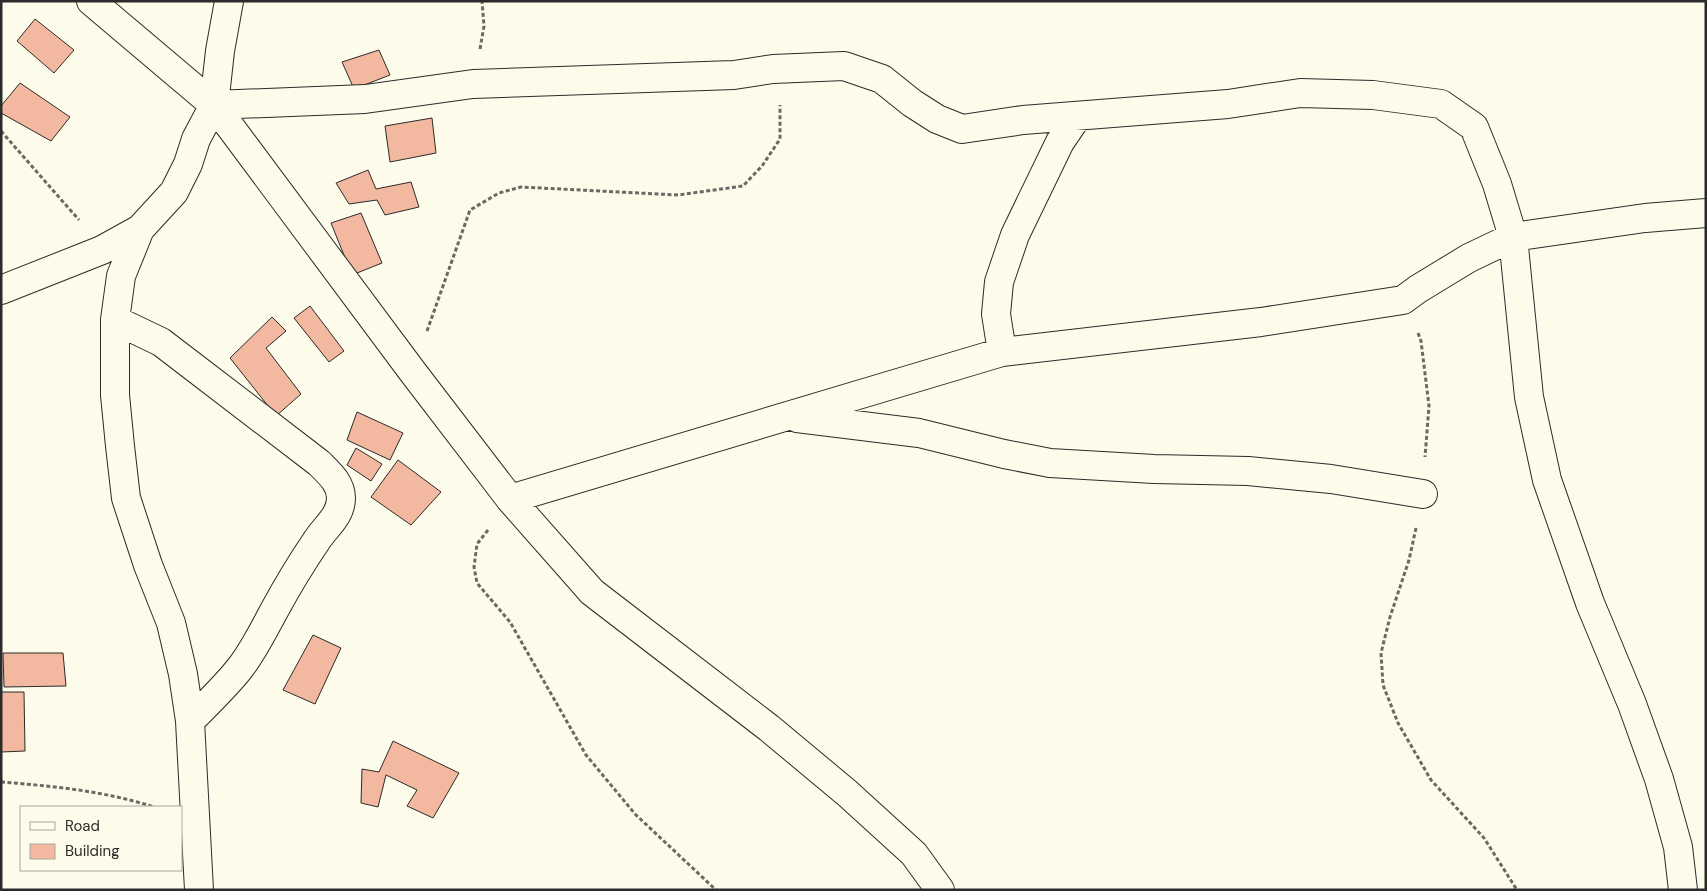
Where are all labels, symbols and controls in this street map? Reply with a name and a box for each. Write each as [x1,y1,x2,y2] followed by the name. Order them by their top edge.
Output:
[20,806,182,871] legend
[65,816,100,836] text: Road
[65,841,120,861] text: Building

